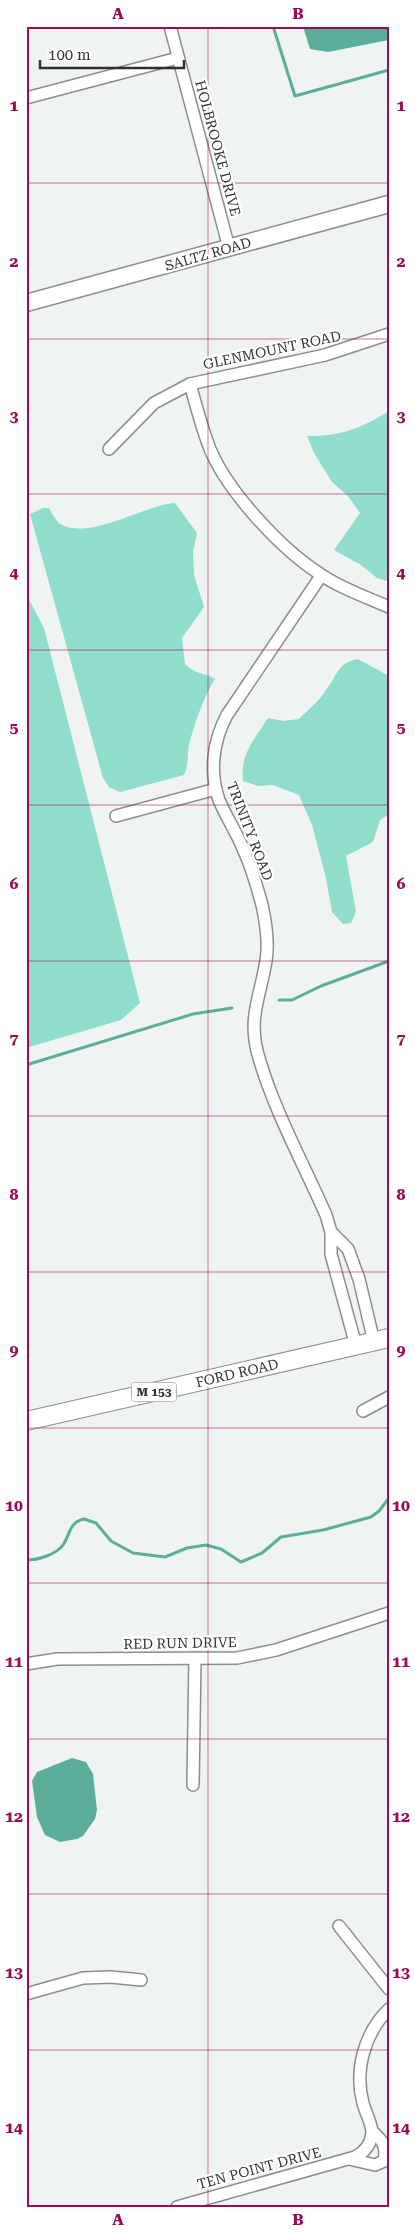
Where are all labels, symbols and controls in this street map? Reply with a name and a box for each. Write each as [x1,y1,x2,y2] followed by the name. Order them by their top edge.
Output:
[112,4,124,23] text: A
[292,4,304,23] text: B
[40,38,184,70] scale bar
[48,46,91,64] text: 100 m
[192,78,244,218] street label: HOLBROOKE DRIVE
[10,96,19,115] text: 1
[397,96,406,115] text: 1
[163,234,253,274] street label: SALTZ ROAD
[10,252,19,271] text: 2
[397,252,406,271] text: 2
[202,328,343,372] street label: GLENMOUNT ROAD
[10,407,19,426] text: 3
[397,407,406,426] text: 3
[10,563,19,582] text: 4
[397,563,406,582] text: 4
[10,718,19,737] text: 5
[397,718,406,737] text: 5
[224,779,276,883] street label: TRINITY ROAD
[10,874,19,893] text: 6
[397,874,406,893] text: 6
[10,1029,19,1048] text: 7
[397,1029,406,1048] text: 7
[10,1185,19,1204] text: 8
[397,1185,406,1204] text: 8
[10,1341,19,1360] text: 9
[397,1341,406,1360] text: 9
[194,1356,280,1390] street label: FORD ROAD
[132,1382,176,1401] road number: M 153
[5,1496,23,1515] text: 10
[392,1496,410,1515] text: 10
[123,1634,237,1652] street label: RED RUN DRIVE
[5,1652,23,1671] text: 11
[392,1652,410,1671] text: 11
[5,1807,23,1826] text: 12
[392,1807,410,1826] text: 12
[5,1963,23,1982] text: 13
[392,1963,410,1982] text: 13
[5,2118,23,2137] text: 14
[392,2118,410,2137] text: 14
[195,2144,323,2192] street label: TEN POINT DRIVE
[112,2210,124,2229] text: A
[292,2210,304,2229] text: B

